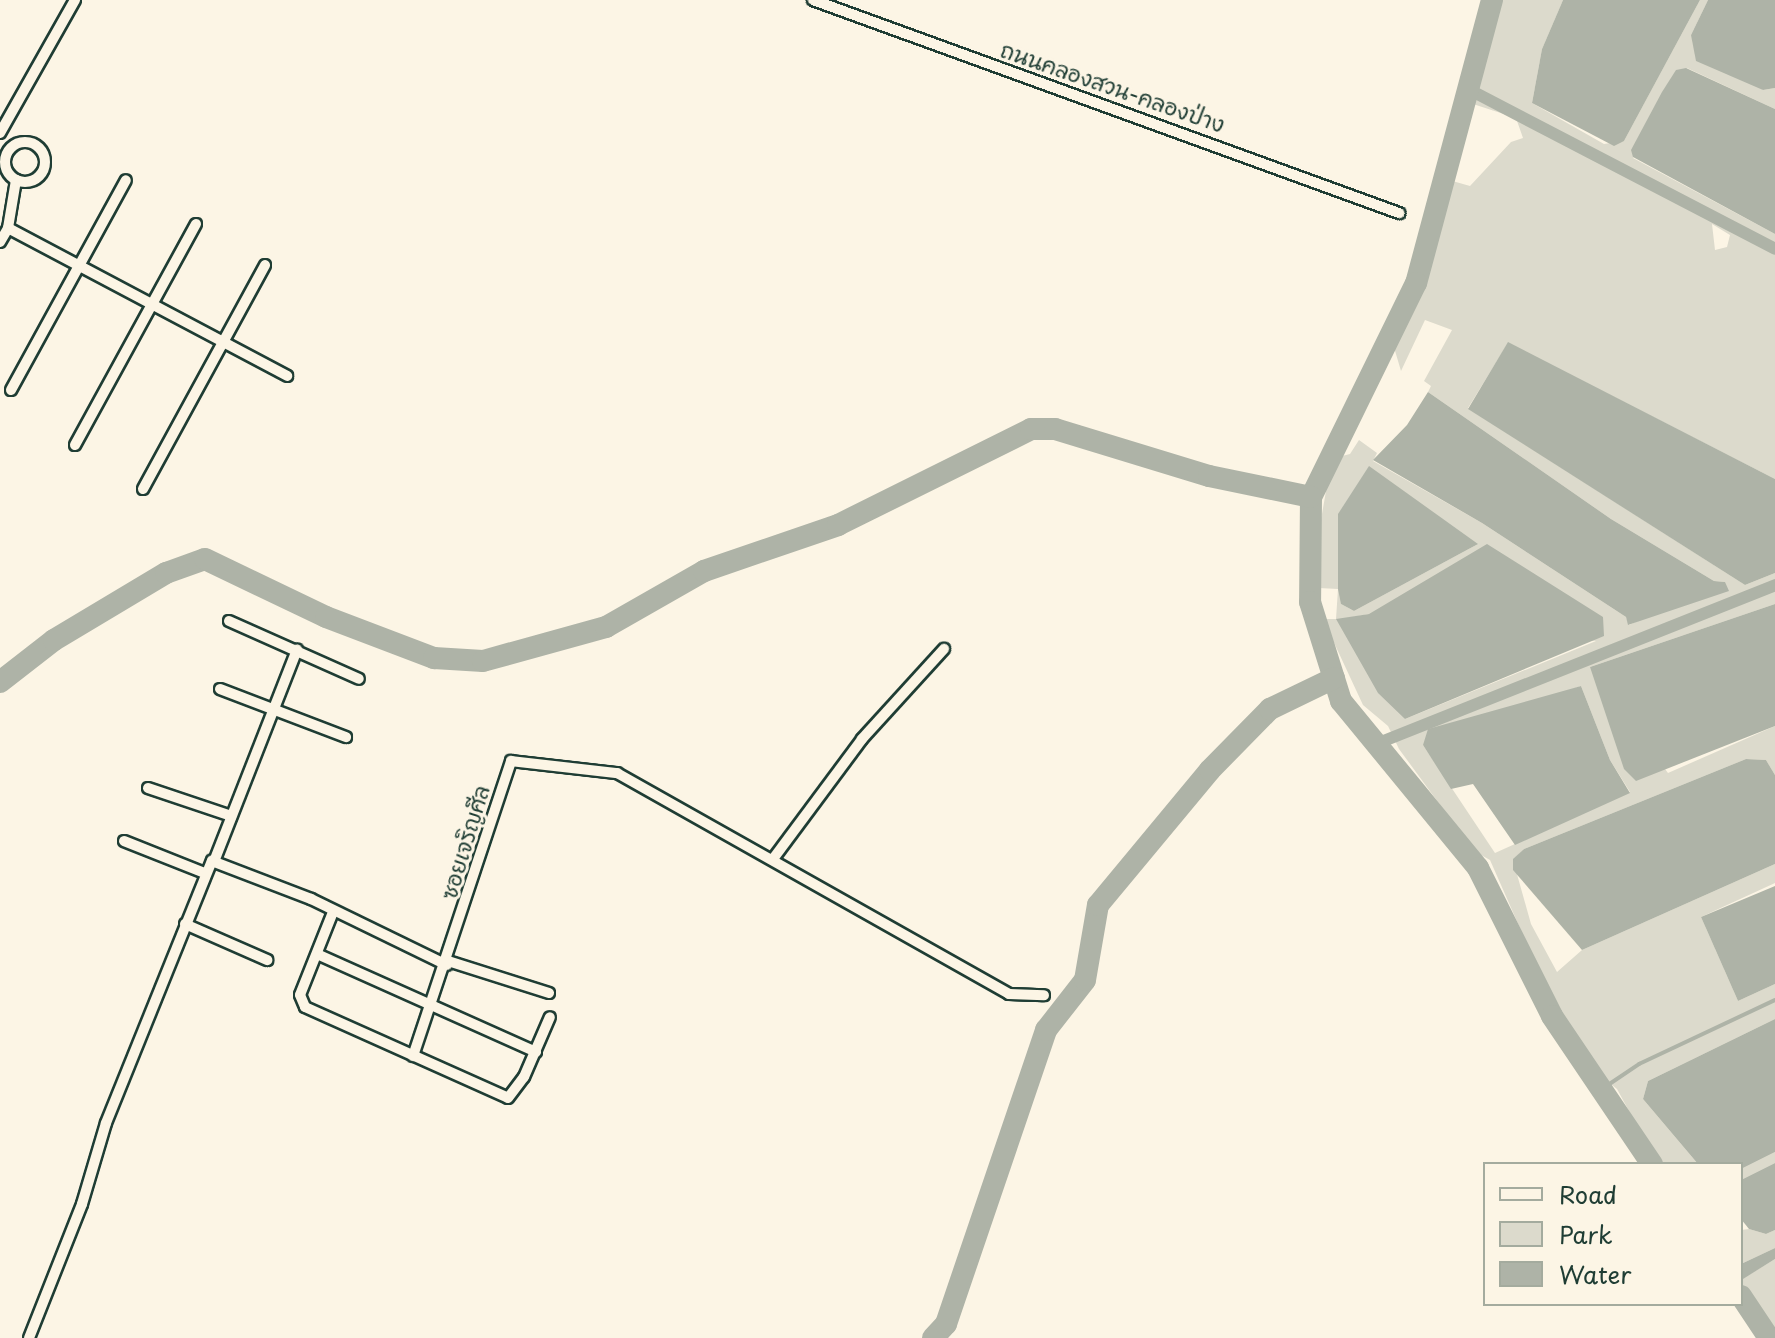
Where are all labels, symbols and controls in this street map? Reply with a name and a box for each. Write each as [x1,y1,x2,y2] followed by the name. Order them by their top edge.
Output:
[997,35,1229,137] street label: ถนนคลองสวน-คลองป่าง
[434,782,494,902] street label: ซอยเจริญศีล
[1483,1162,1743,1306] legend
[1559,1176,1617,1212] text: Road
[1559,1216,1613,1252] text: Park
[1559,1256,1631,1292] text: Water

